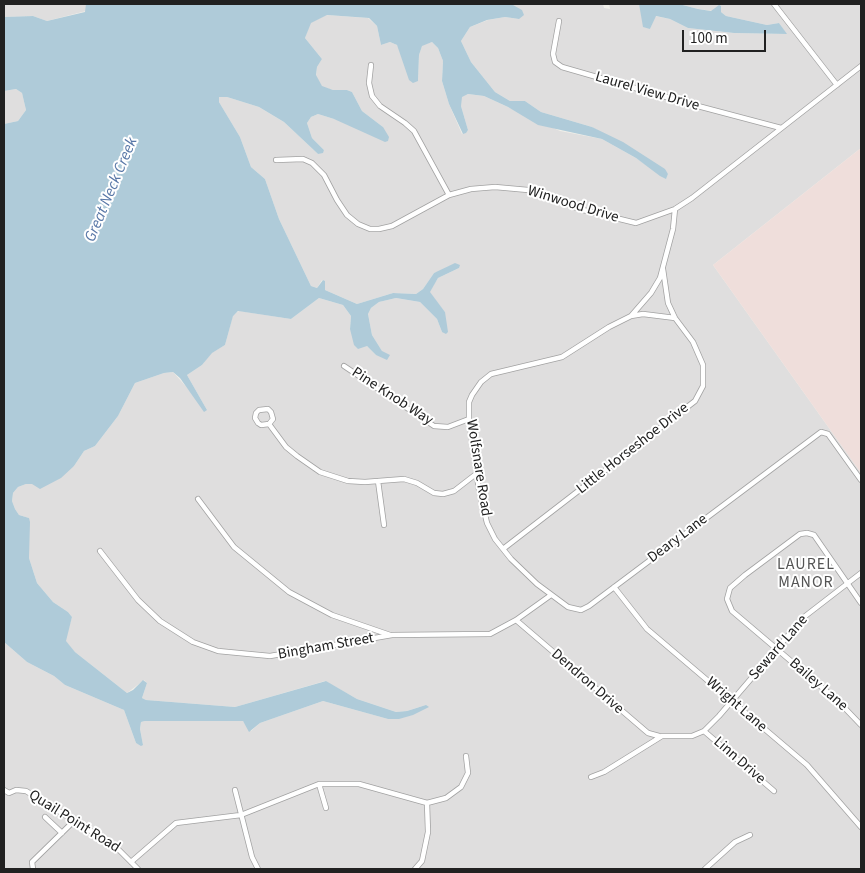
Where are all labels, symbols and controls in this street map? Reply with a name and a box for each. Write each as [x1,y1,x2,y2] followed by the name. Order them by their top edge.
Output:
[685,20,769,52] scale bar
[690,28,728,49] text: 100 m
[593,69,701,115] street label: Laurel View Drive
[81,135,143,245] water label: Great Neck Creek
[525,183,621,227] street label: Winwood Drive
[348,364,436,430] street label: Pine Knob Way
[573,400,693,498] street label: Little Horseshoe Drive
[461,418,495,518] street label: Wolfsnare Road
[645,511,711,567] street label: Deary Lane
[776,555,836,593] district label: LAUREL MANOR
[746,612,812,684] street label: Seward Lane
[277,630,375,664] street label: Bingham Street
[547,646,627,718] street label: Dendron Drive
[785,655,851,715] street label: Bailey Lane
[702,674,770,736] street label: Wright Lane
[709,734,769,788] street label: Linn Drive
[25,787,123,857] street label: Quail Point Road

